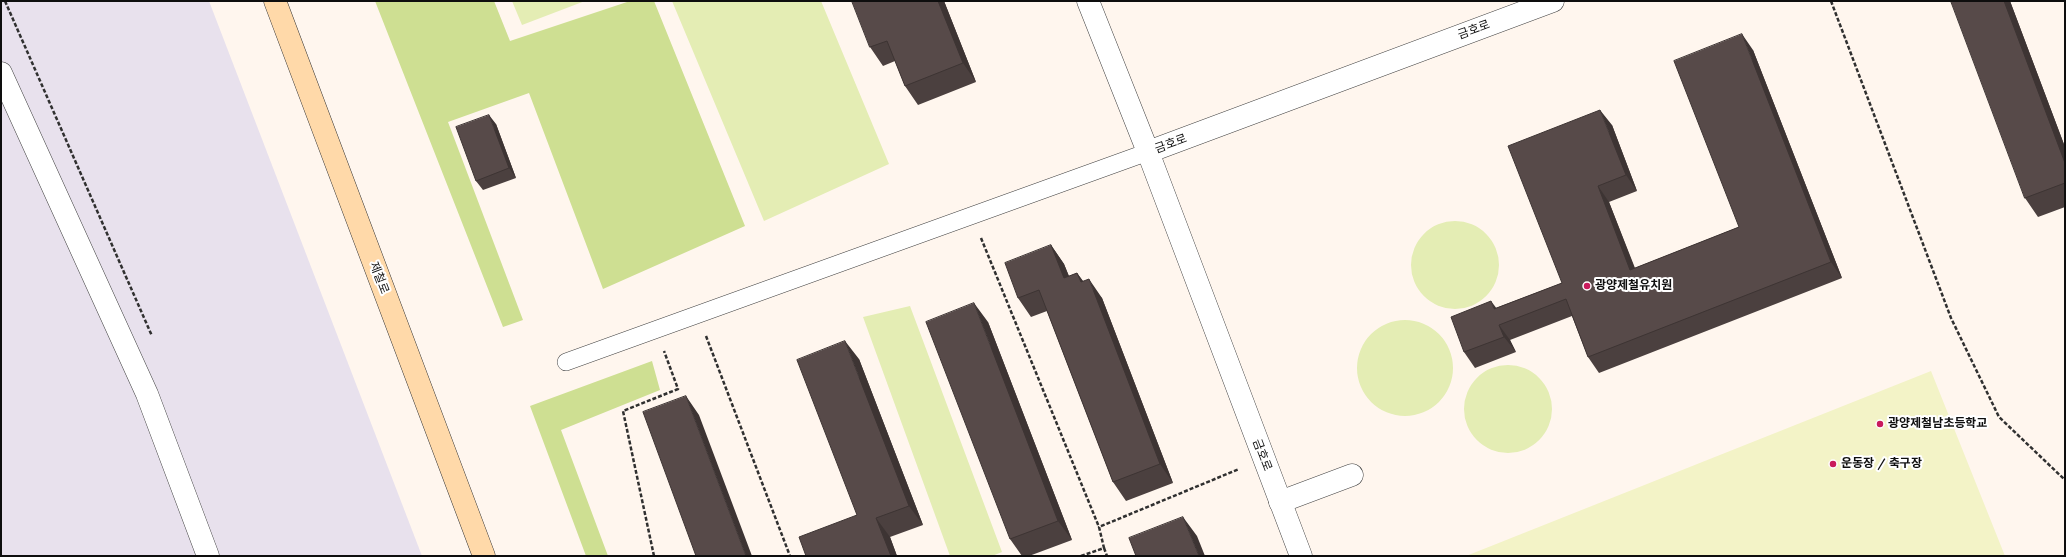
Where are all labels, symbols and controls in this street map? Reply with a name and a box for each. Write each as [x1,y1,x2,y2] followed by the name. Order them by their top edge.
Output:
[1456,18,1492,42] street label: 금호로
[1153,132,1189,156] street label: 금호로
[366,260,392,296] street label: 제철로
[1595,279,1672,293] place label: 광양제철유치원
[1582,281,1592,291] marker: 광양제철유치원
[1888,417,1987,431] place label: 광양제철남초등학교
[1875,419,1885,429] marker: 광양제철남초등학교
[1249,437,1275,473] street label: 금호로
[1841,457,1922,471] place label: 운동장 / 축구장
[1828,459,1838,469] marker: 운동장 / 축구장

